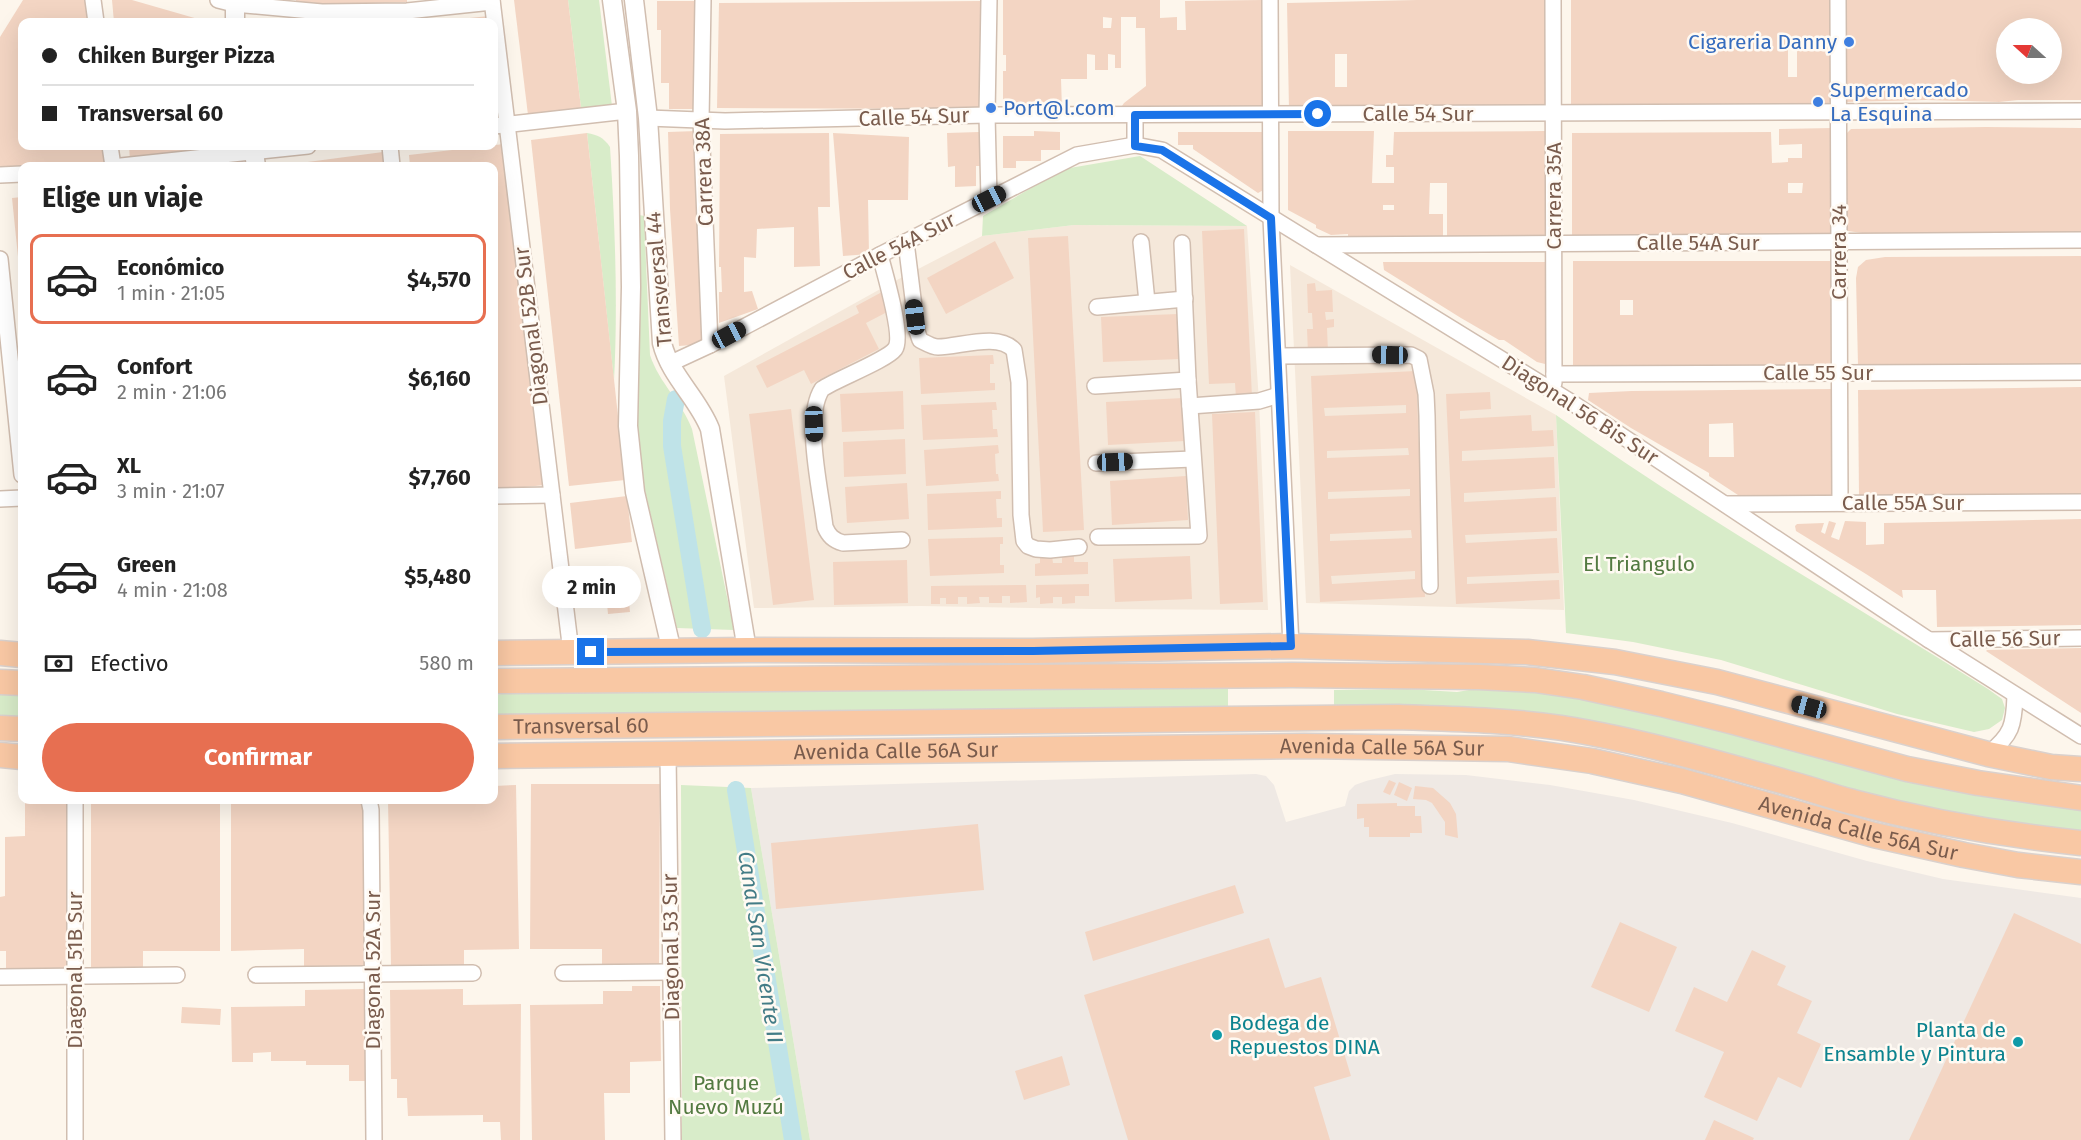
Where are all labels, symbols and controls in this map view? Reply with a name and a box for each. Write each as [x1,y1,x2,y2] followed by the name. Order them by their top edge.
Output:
[1996,18,2062,84] north arrow
[1996,18,2062,84] map controls
[1688,29,1838,55] place label: Cigareria Danny
[1842,35,1856,49] marker: Cigareria Danny
[78,42,275,69] text: Chiken Burger Pizza
[1830,77,1969,127] place label: Supermercado La Esquina
[1003,95,1115,121] place label: Port@l.com
[1811,95,1825,109] marker: Supermercado La Esquina
[78,100,223,127] text: Transversal 60
[1304,100,1331,127] route start
[984,101,998,115] marker: Port@l.com
[1362,101,1474,127] street label: Calle 54 Sur
[858,102,970,132] street label: Calle 54 Sur
[689,117,719,227] street label: Carrera 38A
[1541,142,1567,250] street label: Carrera 35A
[42,182,203,214] text: Elige un viaje
[969,183,1009,215] car
[1826,204,1852,300] street label: Carrera 34
[838,206,960,286] street label: Calle 54A Sur
[640,211,678,347] street label: Transversal 44
[1636,230,1760,256] street label: Calle 54A Sur
[508,245,554,407] street label: Diagonal 52B Sur
[45,252,99,306] icon: car
[117,254,224,281] text: Económico
[407,266,471,293] text: $4,570
[117,281,225,305] text: 1 min · 21:05
[904,298,926,336] car
[709,319,749,351] car
[1372,346,1408,364] car
[1497,350,1663,470] street label: Diagonal 56 Bis Sur
[45,351,99,405] icon: car
[117,353,193,380] text: Confort
[1763,360,1873,386] street label: Calle 55 Sur
[408,365,471,392] text: $6,160
[117,380,227,404] text: 2 min · 21:06
[804,406,824,442] car
[45,450,99,504] icon: car
[117,452,141,479] text: XL
[1097,452,1133,472] car
[409,464,471,491] text: $7,760
[117,479,225,503] text: 3 min · 21:07
[1842,490,1964,516] street label: Calle 55A Sur
[45,549,99,603] icon: car
[117,551,176,578] text: Green
[1583,551,1695,577] park label: El Triangulo
[404,563,471,590] text: $5,480
[542,565,640,607] callout: 2 min
[567,575,616,599] text: 2 min
[117,578,228,602] text: 4 min · 21:08
[1949,625,2061,653] street label: Calle 56 Sur
[577,638,604,665] route end
[42,647,75,680] icon: cash
[90,650,169,677] text: Efectivo
[419,651,474,675] text: 580 m
[1789,694,1829,720] car
[513,712,649,740] street label: Transversal 60
[42,723,474,792] button: Confirmar
[1279,733,1484,762] street label: Avenida Calle 56A Sur
[793,737,999,765] street label: Avenida Calle 56A Sur
[1756,790,1961,866] street label: Avenida Calle 56A Sur
[732,849,789,1045] water label: Canal San Vicente II
[657,873,685,1021] street label: Diagonal 53 Sur
[62,891,88,1049] street label: Diagonal 51B Sur
[360,891,386,1049] street label: Diagonal 52A Sur
[1229,1010,1380,1060] place label: Bodega de Repuestos DINA
[1823,1017,2006,1067] place label: Planta de Ensamble y Pintura
[1210,1028,1224,1042] marker: Bodega de Repuestos DINA
[2011,1035,2025,1049] marker: Planta de Ensamble y Pintura
[668,1070,784,1120] park label: Parque Nuevo Muzú

